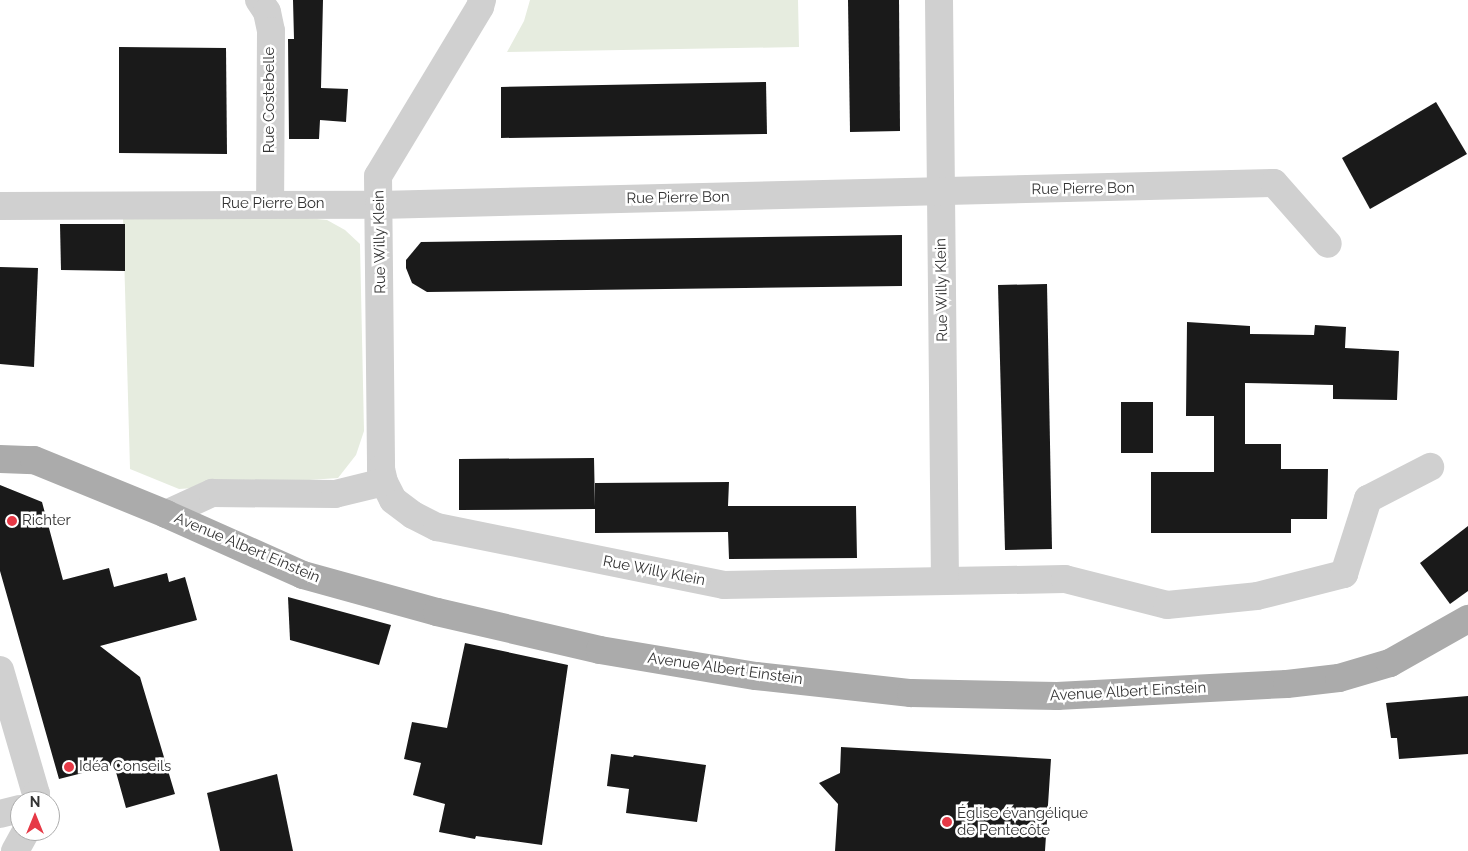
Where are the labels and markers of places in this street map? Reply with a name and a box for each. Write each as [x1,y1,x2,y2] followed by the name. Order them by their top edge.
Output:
[22,512,71,530] place label: Richter
[6,515,18,527] marker: Richter
[79,758,171,776] place label: Idéa Conseils
[63,761,75,773] marker: Idéa Conseils
[957,804,1088,839] place label: Église évangélique de Pentecôte
[941,816,953,828] marker: Église évangélique de Pentecôte

